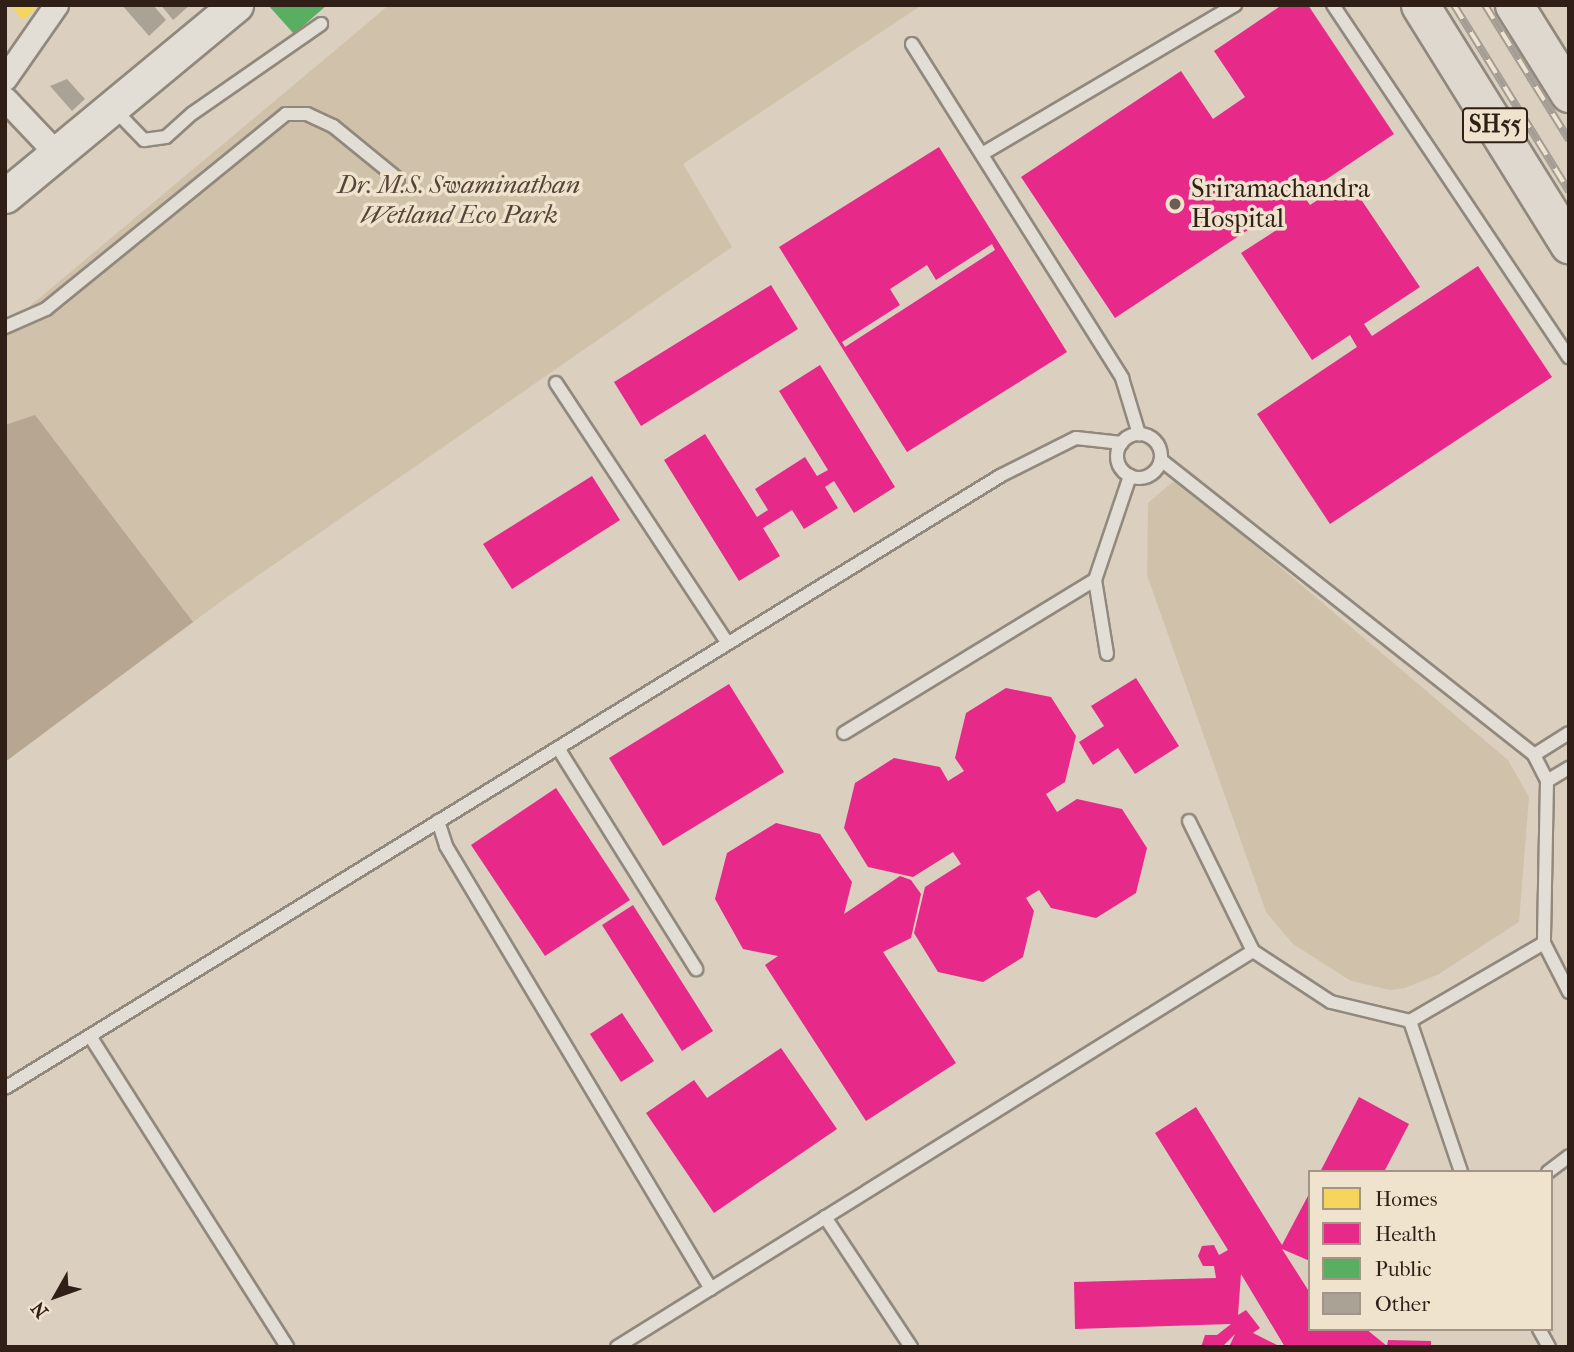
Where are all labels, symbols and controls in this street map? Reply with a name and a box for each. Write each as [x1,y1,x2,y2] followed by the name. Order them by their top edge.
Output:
[1462,104,1528,146] road number: SH55
[338,169,580,230] park label: Dr. M.S. Swaminathan Wetland Eco Park
[1191,173,1370,234] place label: Sriramachandra Hospital
[1165,194,1185,214] marker: Sriramachandra Hospital
[1308,1170,1553,1331] legend
[1375,1187,1437,1211] text: Homes
[1375,1222,1436,1246] text: Health
[1375,1257,1431,1281] text: Public
[21,1261,91,1331] north arrow
[1375,1292,1430,1316] text: Other
[27,1297,53,1322] text: N

